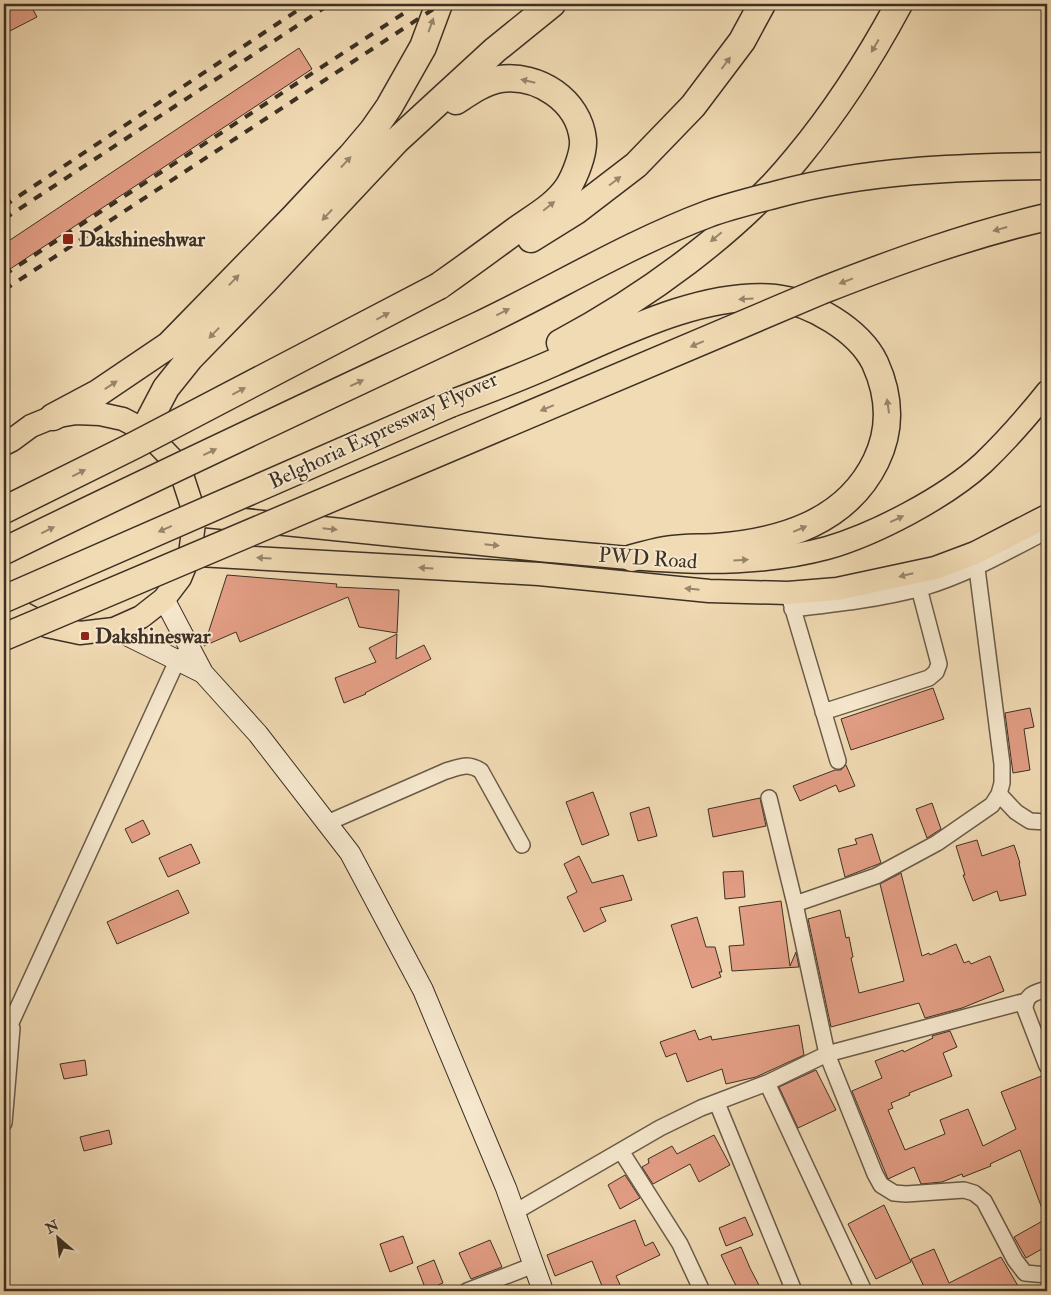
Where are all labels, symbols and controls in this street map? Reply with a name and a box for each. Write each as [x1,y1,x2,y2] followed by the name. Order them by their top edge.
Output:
[427,17,435,32] one-way arrow
[870,39,879,53] one-way arrow
[721,56,731,70] one-way arrow
[521,77,536,85] one-way arrow
[340,155,351,168] one-way arrow
[608,175,621,186] one-way arrow
[542,201,555,212] one-way arrow
[321,209,333,221] one-way arrow
[992,225,1007,233] one-way arrow
[79,226,206,253] place label: Dakshineshwar
[61,232,75,246] marker: Dakshineshwar
[710,232,723,243] one-way arrow
[228,274,240,286] one-way arrow
[838,277,853,285] one-way arrow
[738,296,754,304] one-way arrow
[496,308,511,316] one-way arrow
[376,312,390,320] one-way arrow
[209,327,221,339] one-way arrow
[689,341,704,349] one-way arrow
[264,365,502,495] street label: Belghoria Expressway Flyover
[350,379,364,387] one-way arrow
[104,380,117,389] one-way arrow
[232,387,246,395] one-way arrow
[883,398,891,414] one-way arrow
[539,404,554,412] one-way arrow
[203,448,217,456] one-way arrow
[71,469,86,477] one-way arrow
[890,514,904,522] one-way arrow
[158,525,172,533] one-way arrow
[322,525,338,533] one-way arrow
[793,525,808,533] one-way arrow
[40,526,55,534] one-way arrow
[484,541,500,549] one-way arrow
[598,542,699,575] street label: PWD Road
[255,554,271,562] one-way arrow
[733,556,749,564] one-way arrow
[418,563,434,571] one-way arrow
[898,571,913,579] one-way arrow
[684,585,700,593] one-way arrow
[95,623,212,650] place label: Dakshineswar
[79,630,91,642] marker: Dakshineswar
[32,1212,82,1262] north arrow
[42,1216,62,1238] text: N

